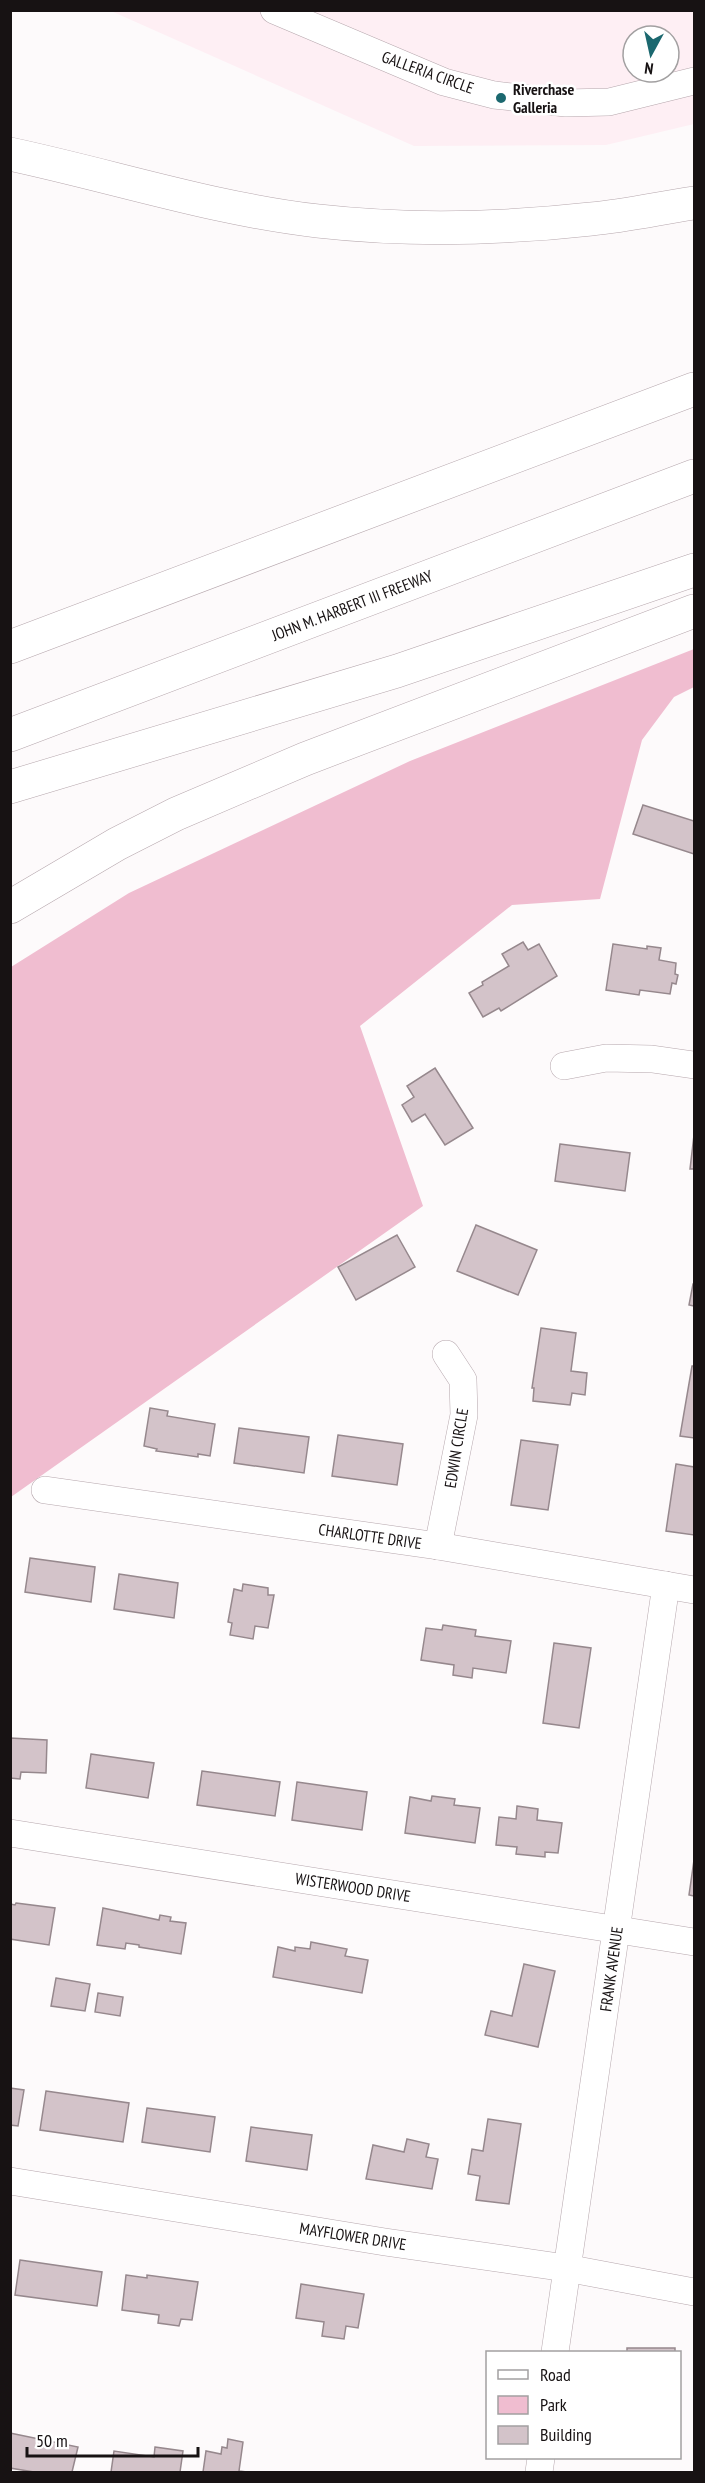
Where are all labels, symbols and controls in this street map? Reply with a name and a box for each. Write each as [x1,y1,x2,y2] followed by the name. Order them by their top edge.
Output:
[621,24,681,84] north arrow
[379,46,477,98] street label: GALLERIA CIRCLE
[643,58,655,79] text: N
[513,79,574,117] place label: Riverchase Galleria
[494,91,508,105] marker: Riverchase Galleria
[268,565,436,645] street label: JOHN M. HARBERT III FREEWAY
[440,1407,472,1489] street label: EDWIN CIRCLE
[317,1519,423,1553] street label: CHARLOTTE DRIVE
[294,1868,412,1906] street label: WISTERWOOD DRIVE
[595,1925,627,2013] street label: FRANK AVENUE
[298,2218,408,2254] street label: MAYFLOWER DRIVE
[486,2351,681,2459] legend
[540,2363,571,2386] text: Road
[540,2393,567,2416] text: Park
[27,2420,198,2458] scale bar
[540,2423,592,2446] text: Building
[36,2429,68,2452] text: 50 m

